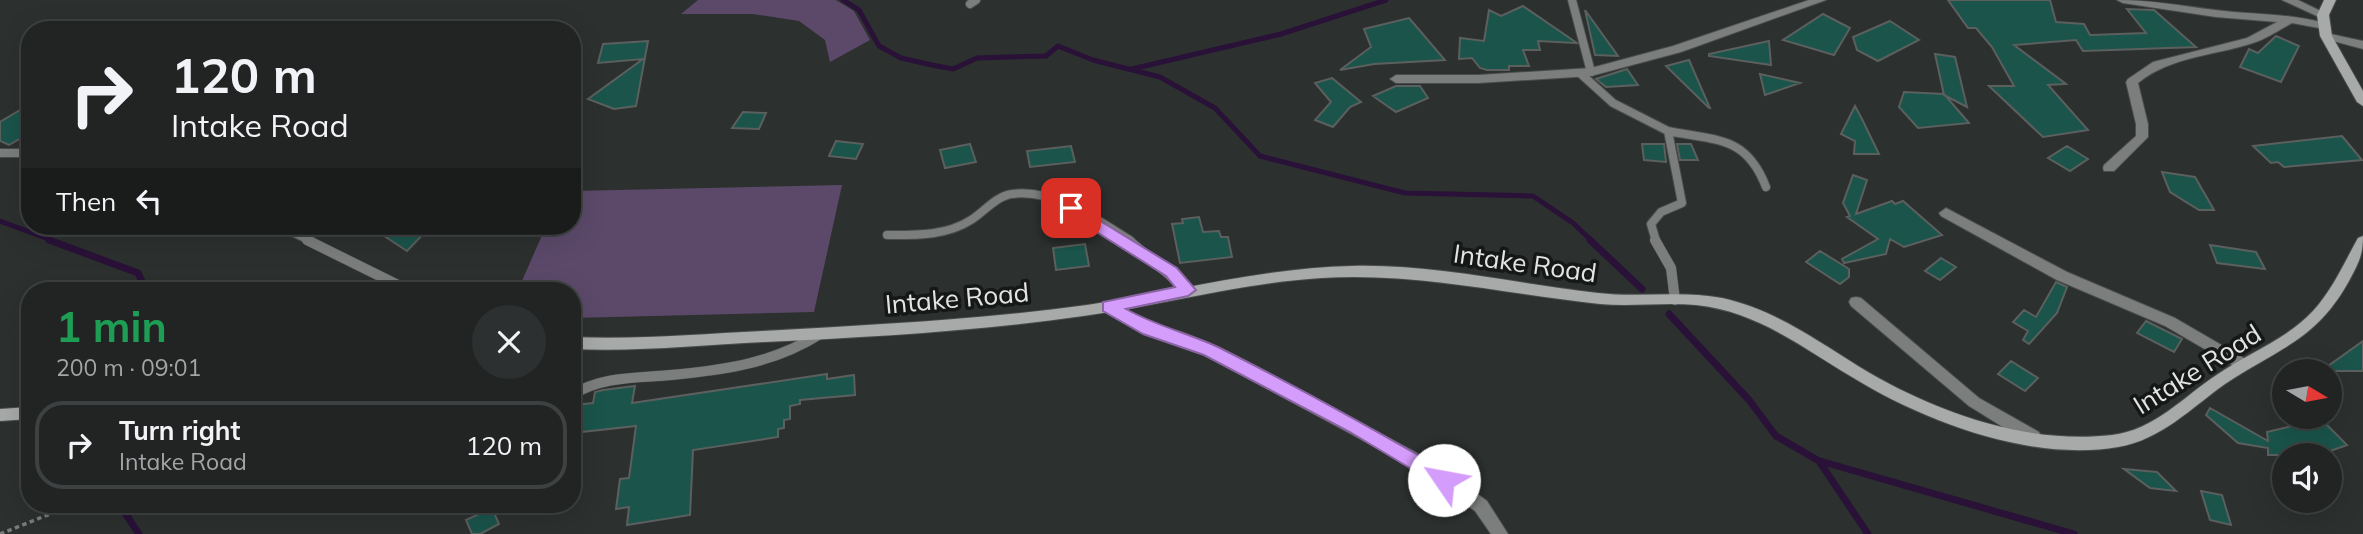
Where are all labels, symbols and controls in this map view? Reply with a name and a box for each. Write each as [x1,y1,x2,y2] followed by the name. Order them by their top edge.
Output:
[171,44,317,105] text: 120 m
[56,49,147,140] icon: right
[171,105,349,145] text: Intake Road
[1041,178,1101,238] pin
[130,182,168,220] icon: left
[56,185,116,218] text: Then
[1052,189,1090,227] icon: arrive
[1451,237,1599,289] street label: Intake Road
[884,275,1030,321] street label: Intake Road
[56,300,167,353] text: 1 min
[472,305,546,379] button: close
[2127,317,2267,421] street label: Intake Road
[56,353,201,382] text: 200 m · 09:01
[2272,359,2342,429] north arrow
[2272,359,2342,513] map controls
[119,414,240,447] text: Turn right
[60,426,98,464] icon: right
[466,429,542,462] text: 120 m
[1407,443,1481,517] position arrow
[2272,443,2342,513] button: sound
[119,447,247,476] text: Intake Road

